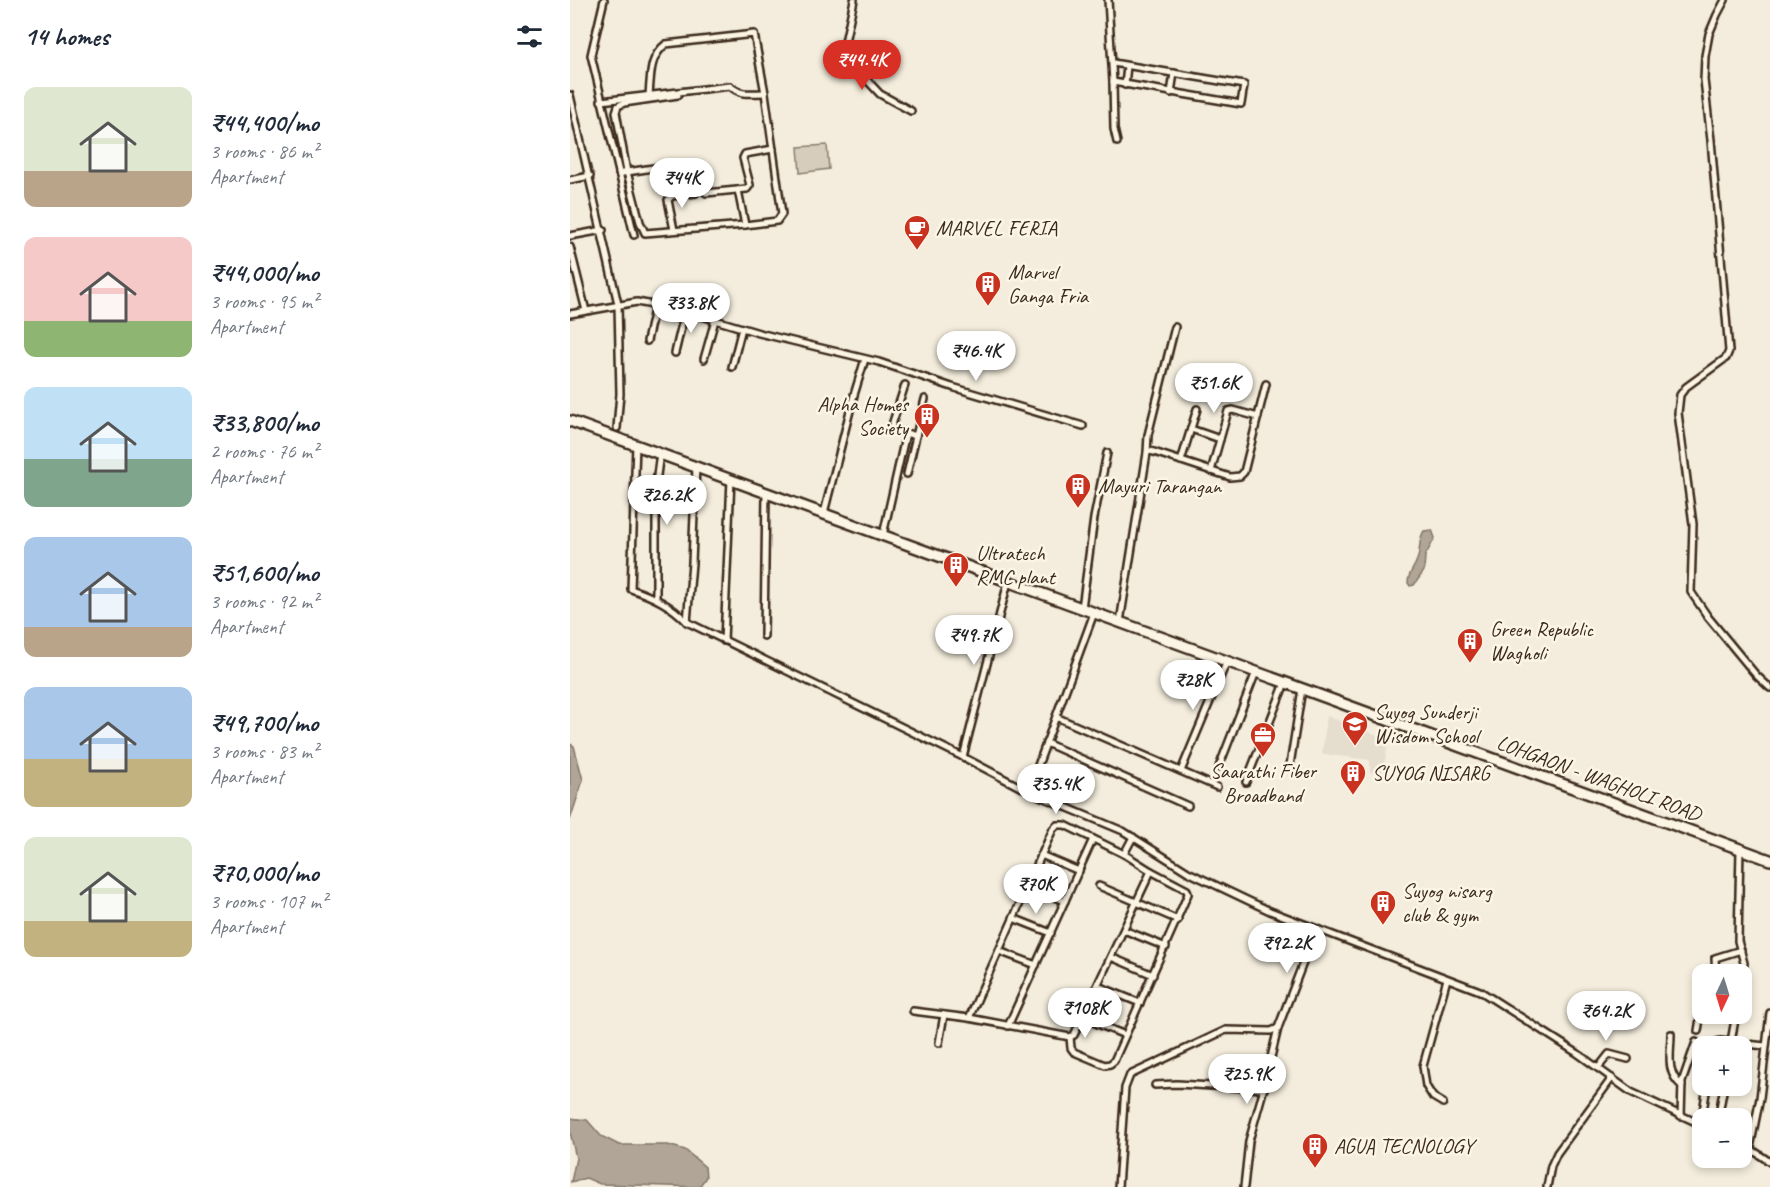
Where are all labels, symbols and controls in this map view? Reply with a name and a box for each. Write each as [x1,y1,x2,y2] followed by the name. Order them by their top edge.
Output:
[24,20,109,53] text: 14 homes
[513,20,546,53] icon: filters
[813,40,911,91] pin: ₹44.4K
[837,47,887,72] text: ₹44.4K
[210,106,319,139] text: ₹44,400/mo
[72,111,144,183] icon: home
[210,139,318,164] text: 3 rooms · 86 m²
[646,158,718,209] pin: ₹44K
[210,164,283,189] text: Apartment
[663,165,701,190] text: ₹44K
[902,213,932,251] cafe icon: MARVEL FERIA
[936,215,1057,241] place label: MARVEL FERIA
[210,256,319,289] text: ₹44,000/mo
[1008,259,1090,309] place label: Marvel Ganga Fria
[72,261,144,333] icon: home
[973,269,1003,307] building icon: Marvel Ganga Fria
[642,283,740,334] pin: ₹33.8K
[210,289,318,314] text: 3 rooms · 95 m²
[666,290,716,315] text: ₹33.8K
[210,314,283,339] text: Apartment
[927,331,1025,382] pin: ₹46.4K
[951,338,1001,363] text: ₹46.4K
[1165,363,1263,414] pin: ₹51.6K
[1189,370,1239,395] text: ₹51.6K
[817,391,910,441] place label: Alpha Homes Society
[912,401,942,439] building icon: Alpha Homes Society
[210,406,319,439] text: ₹33,800/mo
[72,411,144,483] icon: home
[210,439,318,464] text: 2 rooms · 76 m²
[210,464,283,489] text: Apartment
[1063,471,1093,509] building icon: Mayuri Tarangan
[1098,473,1223,499] place label: Mayuri Tarangan
[618,475,716,526] pin: ₹26.2K
[642,482,692,507] text: ₹26.2K
[976,540,1057,590] place label: Ultratech RMC plant
[941,550,971,588] building icon: Ultratech RMC plant
[210,556,319,589] text: ₹51,600/mo
[72,561,144,633] icon: home
[210,589,318,614] text: 3 rooms · 92 m²
[210,614,283,639] text: Apartment
[925,615,1023,666] pin: ₹49.7K
[1490,616,1594,666] place label: Green Republic Wagholi
[949,622,999,647] text: ₹49.7K
[1455,626,1485,664] building icon: Green Republic Wagholi
[1157,660,1229,711] pin: ₹28K
[1174,667,1212,692] text: ₹28K
[1374,699,1482,749] place label: Suyog Sunderji Wisdom School
[210,706,318,739] text: ₹49,700/mo
[1340,709,1370,747] school or university icon: Suyog Sunderji Wisdom School
[72,711,144,783] icon: home
[1248,720,1278,758] office icon: Saarathi Fiber Broadband
[1493,729,1706,828] street label: LOHGAON - WAGHOLI ROAD
[210,739,318,764] text: 3 rooms · 83 m²
[1210,758,1318,808] place label: Saarathi Fiber Broadband
[1338,758,1368,796] building icon: SUYOG NISARG
[1372,760,1492,786] place label: SUYOG NISARG
[210,764,283,789] text: Apartment
[1007,764,1105,815] pin: ₹35.4K
[1031,771,1081,796] text: ₹35.4K
[210,856,319,889] text: ₹70,000/mo
[72,861,144,933] icon: home
[1000,864,1072,915] pin: ₹70K
[1017,871,1055,896] text: ₹70K
[1402,878,1493,928] place label: Suyog nisarg club & gym
[1368,888,1398,926] building icon: Suyog nisarg club & gym
[210,889,327,914] text: 3 rooms · 107 m²
[210,914,283,939] text: Apartment
[1238,923,1336,974] pin: ₹92.2K
[1262,930,1312,955] text: ₹92.2K
[1692,964,1752,1024] north arrow
[1692,964,1752,1168] map controls
[1043,988,1127,1039] pin: ₹108K
[1557,991,1655,1042] pin: ₹64.2K
[1062,995,1108,1020] text: ₹108K
[1581,998,1631,1023] text: ₹64.2K
[1692,1036,1752,1096] button: +
[1198,1054,1296,1105] pin: ₹25.9K
[1222,1061,1272,1086] text: ₹25.9K
[1692,1108,1752,1168] button: −
[1300,1131,1330,1169] building icon: AGUA TECNOLOGY
[1334,1133,1478,1159] place label: AGUA TECNOLOGY

